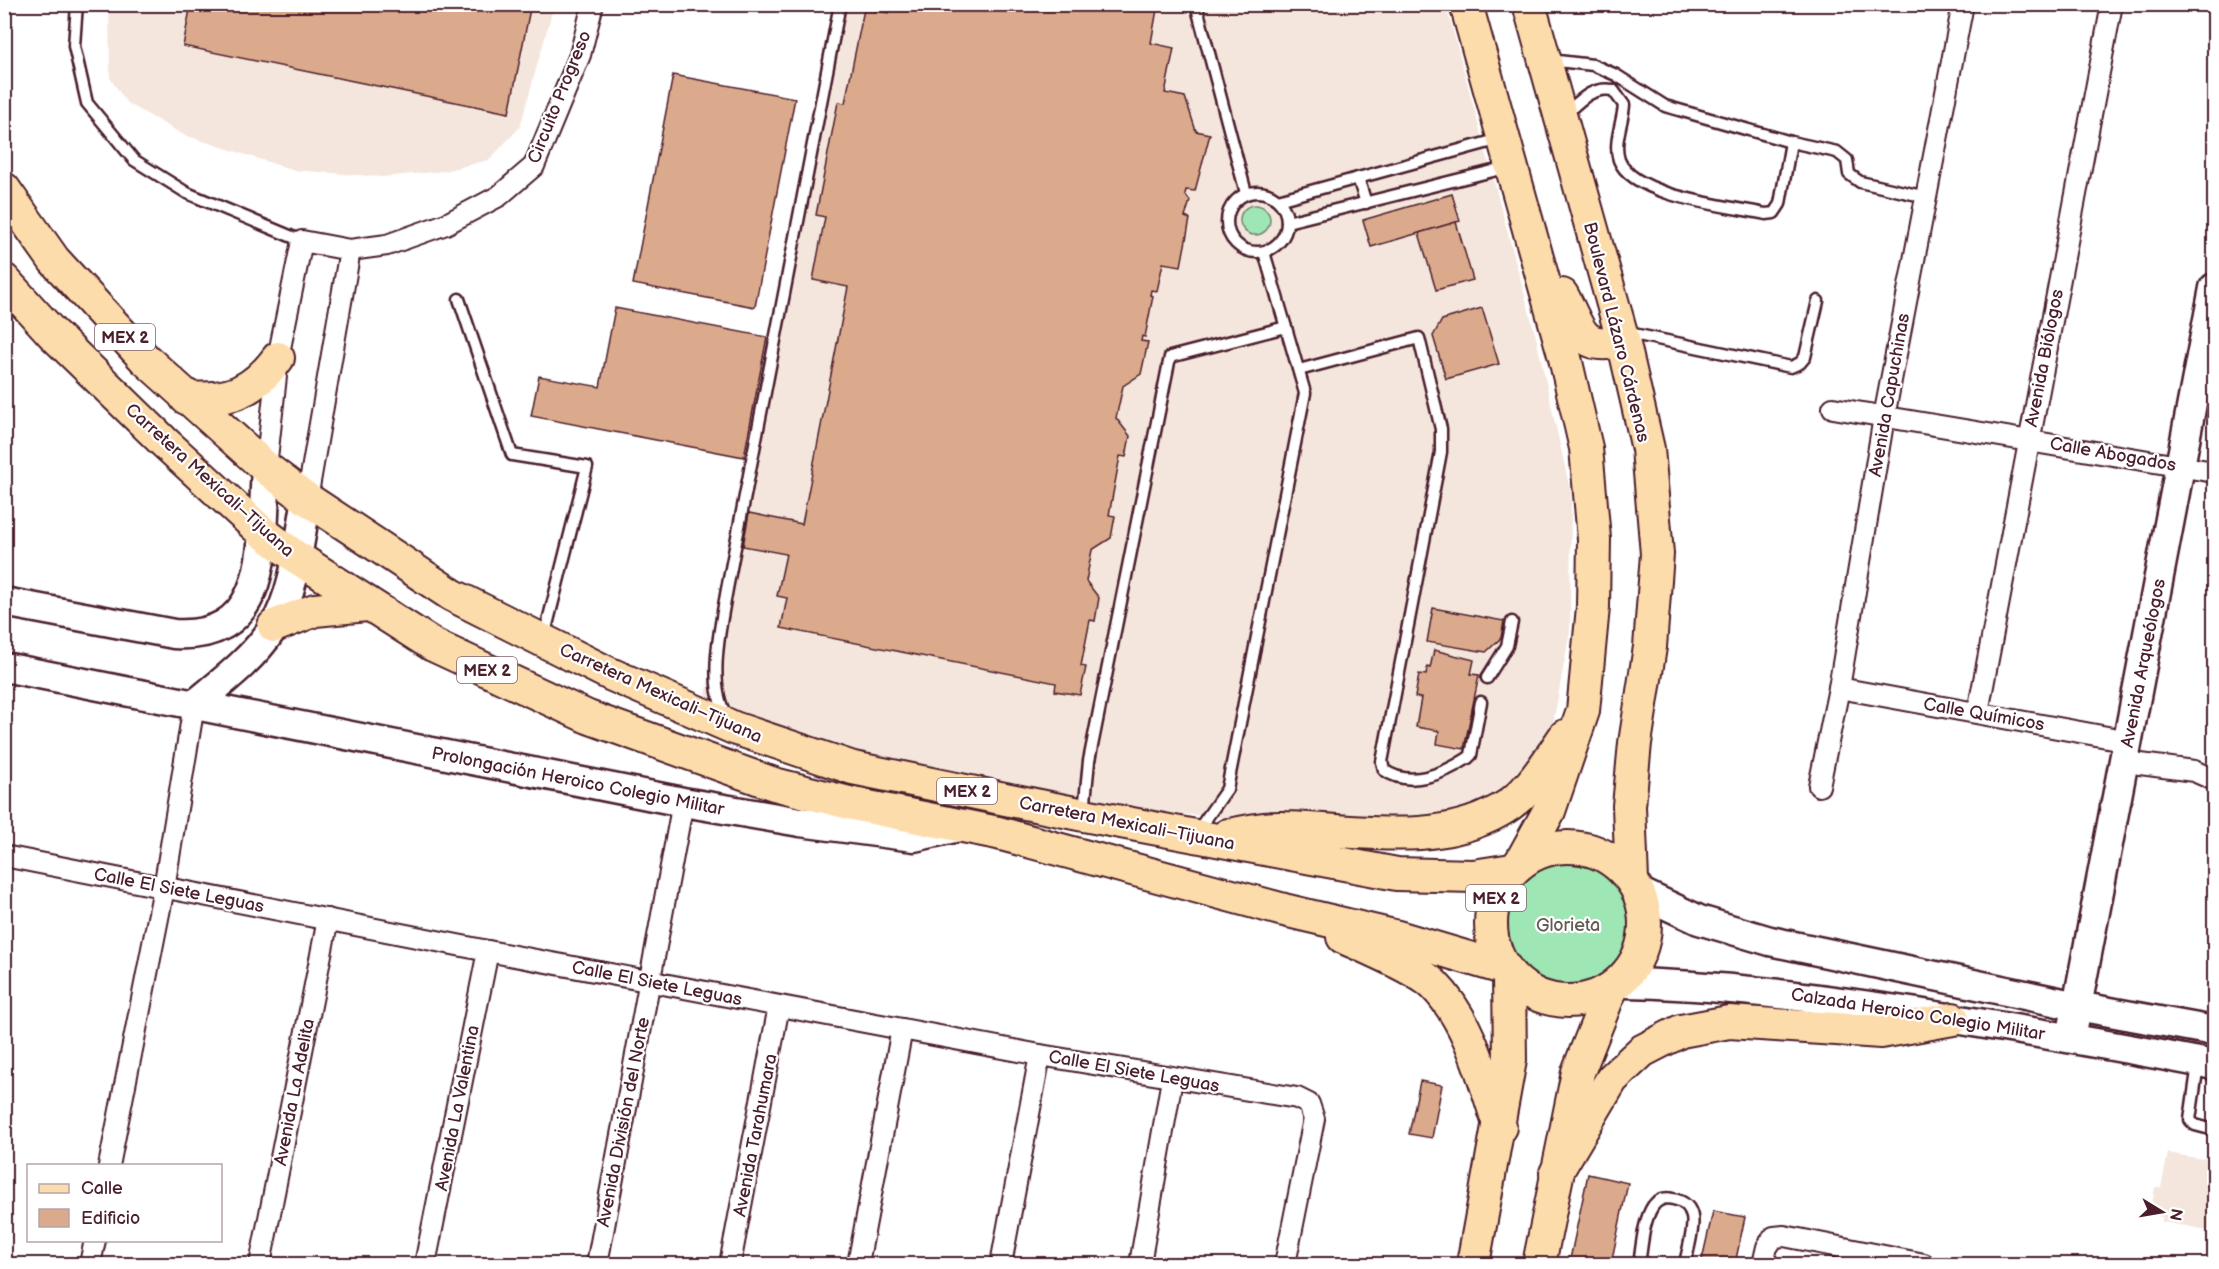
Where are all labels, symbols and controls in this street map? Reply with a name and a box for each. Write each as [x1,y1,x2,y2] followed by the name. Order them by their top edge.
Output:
[523,28,596,167] street label: Circuito Progreso
[1579,220,1654,444] street label: Boulevard Lázaro Cárdenas
[2021,287,2068,429] street label: Avenida Biólogos
[1865,312,1914,478] street label: Avenida Capuchinas
[95,324,155,350] road number: MEX 2
[121,399,298,562] street label: Carretera Mexicali–Tijuana
[2048,433,2178,476] street label: Calle Abogados
[2117,577,2170,749] street label: Avenida Arqueólogos
[556,639,765,748] street label: Carretera Mexicali–Tijuana
[457,657,517,683] road number: MEX 2
[1922,694,2046,735] street label: Calle Químicos
[430,743,726,820] street label: Prolongación Heroico Colegio Militar
[937,778,997,804] road number: MEX 2
[1017,792,1237,855] street label: Carretera Mexicali–Tijuana
[92,864,266,917] street label: Calle El Siete Leguas
[1466,885,1526,911] road number: MEX 2
[1536,915,1600,936] park label: Glorieta
[570,957,744,1010] street label: Calle El Siete Leguas
[1789,984,2047,1045] street label: Calzada Heroico Colegio Militar
[593,1015,654,1229] street label: Avenida División del Norte
[270,1017,319,1167] street label: Avenida La Adelita
[431,1023,484,1193] street label: Avenida La Valentina
[1047,1046,1221,1097] street label: Calle El Siete Leguas
[729,1052,782,1218] street label: Avenida Tarahumara
[27,1164,222,1242] legend
[81,1178,123,1199] text: Calle
[2132,1182,2192,1242] north arrow
[2165,1207,2186,1222] text: N
[81,1208,140,1229] text: Edificio

